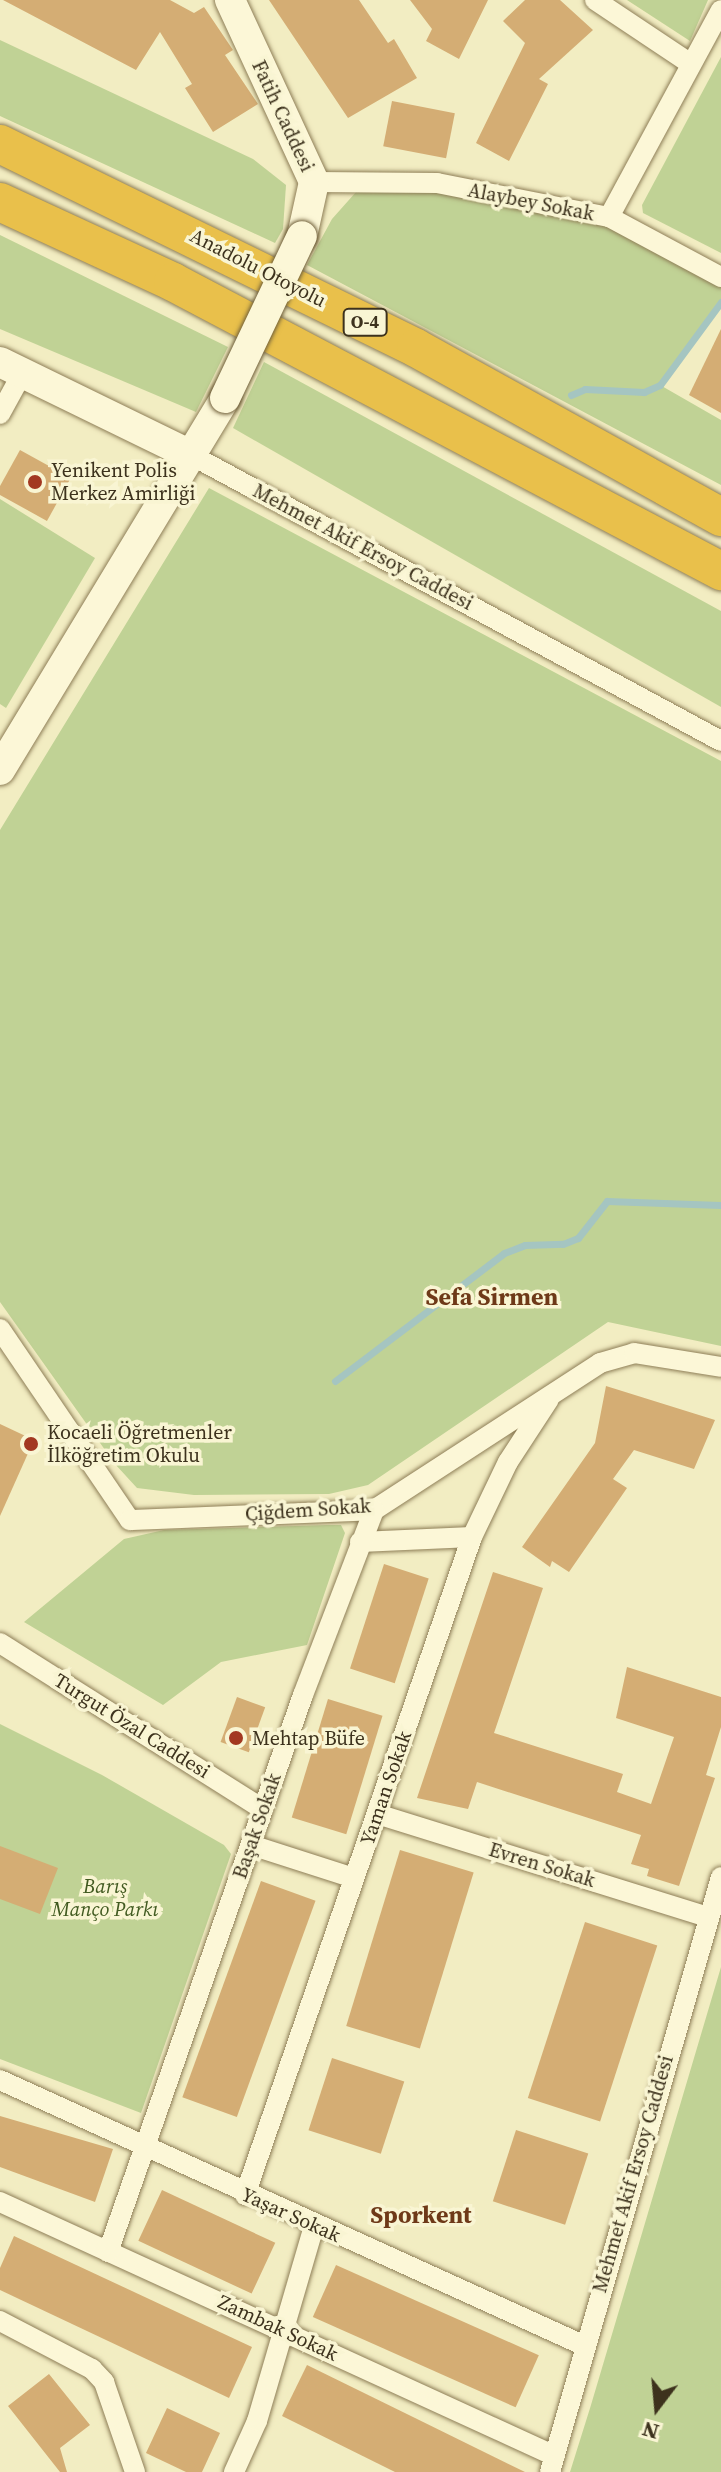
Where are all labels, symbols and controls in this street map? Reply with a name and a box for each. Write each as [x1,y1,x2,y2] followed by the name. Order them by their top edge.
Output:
[247,56,319,176] street label: Fatih Caddesi
[466,178,596,226] street label: Alaybey Sokak
[186,223,330,313] street label: Anadolu Otoyolu
[341,308,389,336] road number: O-4
[51,458,195,505] place label: Yenikent Polis Merkez Amirliği
[26,473,44,491] marker: Yenikent Polis Merkez Amirliği
[249,479,477,615] street label: Mehmet Akif Ersoy Caddesi
[426,1283,558,1311] district label: Sefa Sirmen
[47,1420,232,1467] place label: Kocaeli Öğretmenler İlköğretim Okulu
[22,1435,40,1453] marker: Kocaeli Öğretmenler İlköğretim Okulu
[244,1494,372,1526] street label: Çiğdem Sokak
[50,1668,214,1784] street label: Turgut Özal Caddesi
[252,1726,365,1750] place label: Mehtap Büfe
[355,1728,417,1848] street label: Yaman Sokak
[227,1729,245,1747] marker: Mehtap Büfe
[228,1770,286,1882] street label: Başak Sokak
[486,1837,598,1893] street label: Evren Sokak
[52,1875,158,1922] park label: Barış Manço Parkı
[588,2052,678,2296] street label: Mehmet Akif Ersoy Caddesi
[238,2182,344,2248] street label: Yaşar Sokak
[370,2201,472,2229] district label: Sporkent
[214,2290,342,2366] street label: Zambak Sokak
[617,2368,697,2448] north arrow
[639,2414,662,2448] text: N

